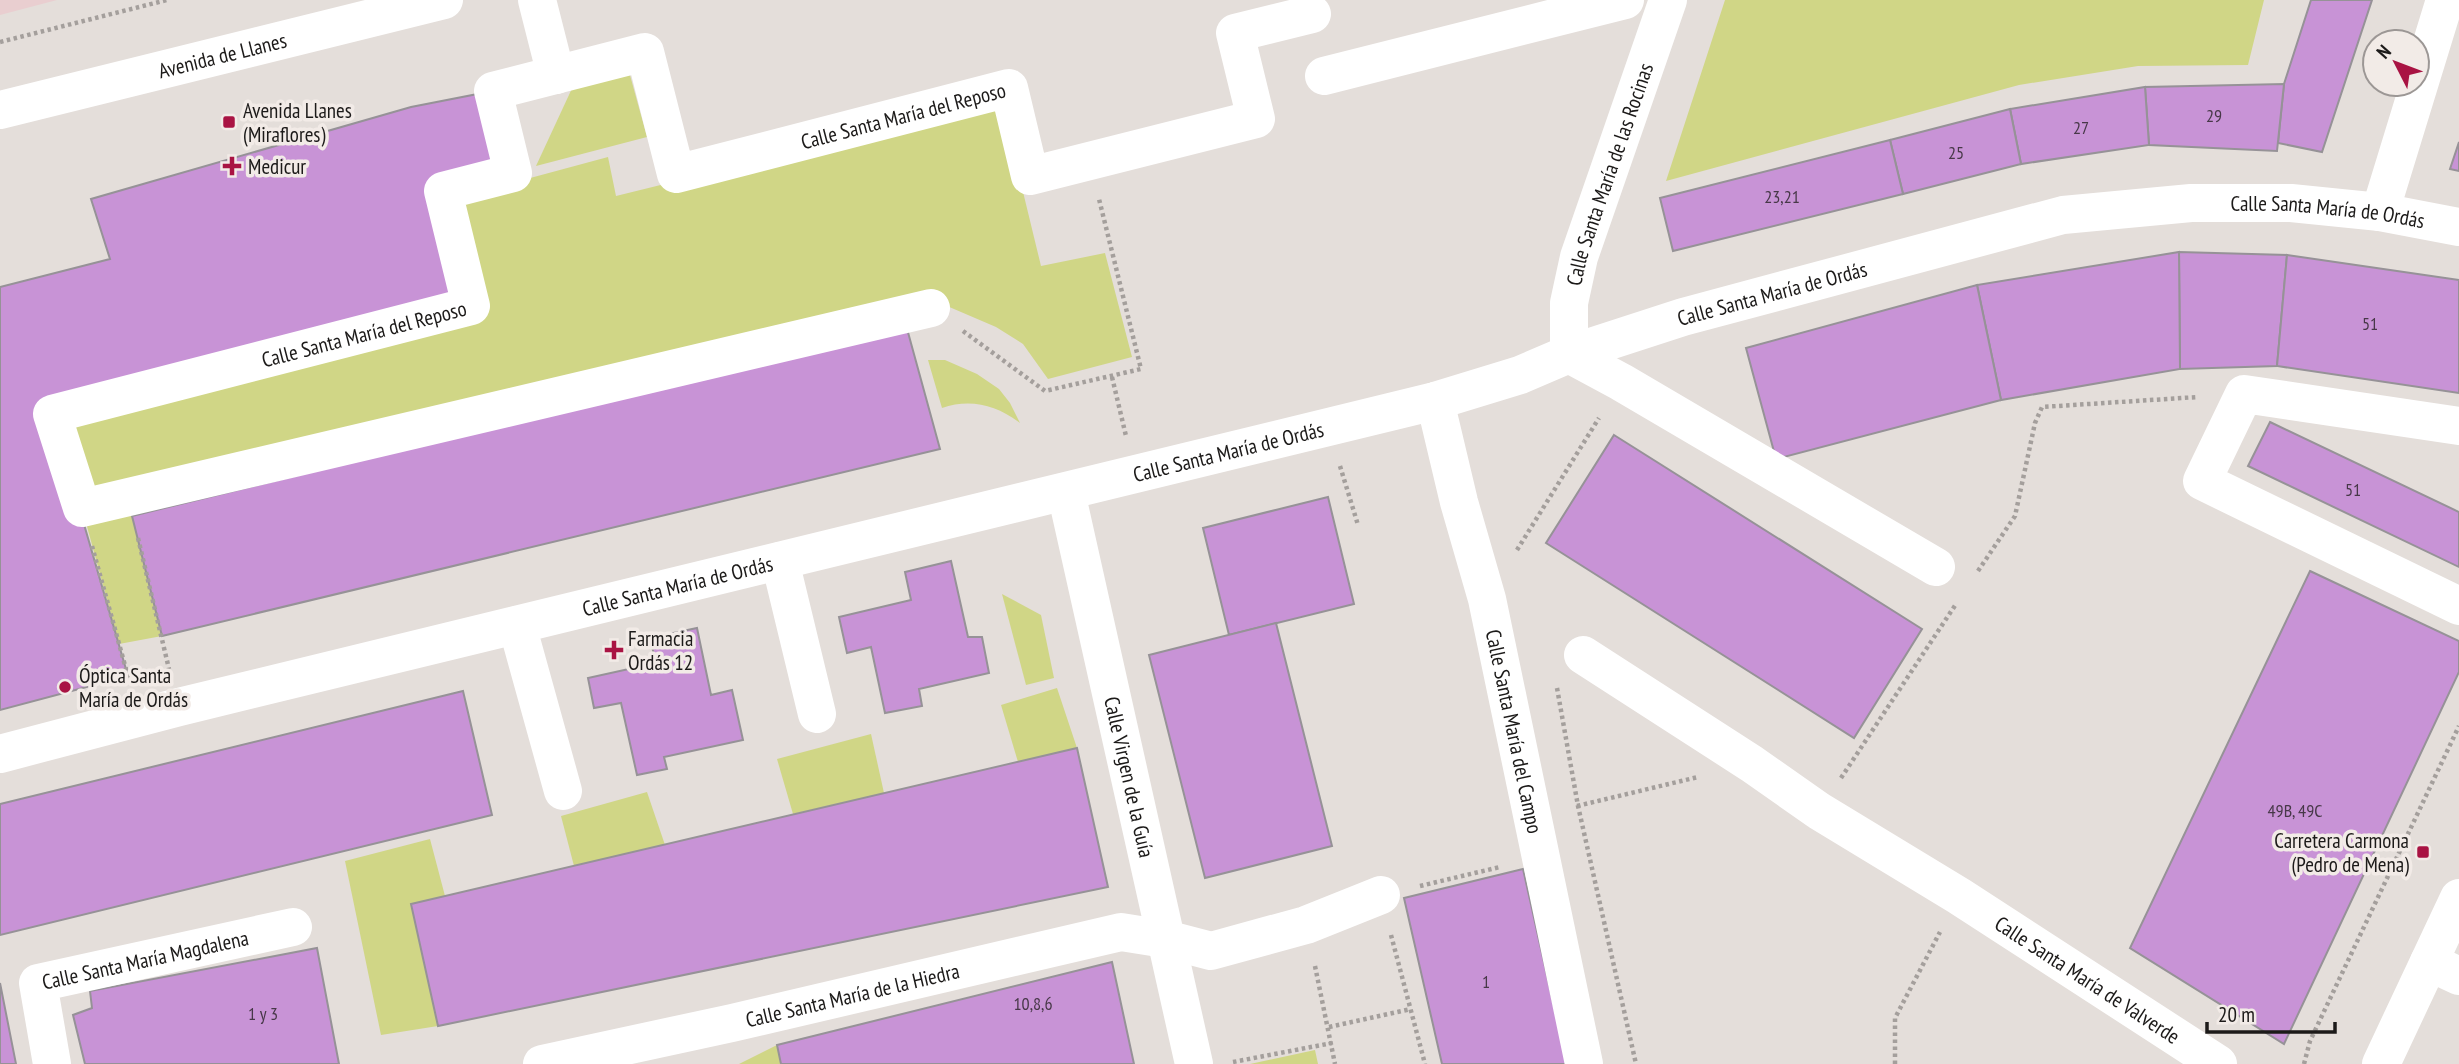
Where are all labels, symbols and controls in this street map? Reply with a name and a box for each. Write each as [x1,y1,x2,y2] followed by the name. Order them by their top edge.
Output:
[155,26,289,84] street label: Avenida de Llanes
[2361,28,2431,98] north arrow
[2371,40,2396,63] text: N
[1560,59,1659,288] street label: Calle Santa María de las Rocinas
[798,76,1008,155] street label: Calle Santa María del Reposo
[243,97,352,148] place label: Avenida Llanes (Miraflores)
[2206,104,2222,127] house number: 29
[221,114,237,130] marker: Avenida Llanes (Miraflores)
[2073,116,2089,139] house number: 27
[1948,141,1964,164] house number: 25
[248,153,306,180] place label: Medicur
[222,156,242,176] marker: Medicur
[1764,185,1800,208] house number: 23,21
[2231,189,2427,234] street label: Calle Santa María de Ordás
[1674,255,1870,332] street label: Calle Santa María de Ordás
[259,294,469,373] street label: Calle Santa María del Reposo
[2362,312,2378,335] house number: 51
[1130,415,1326,488] street label: Calle Santa María de Ordás
[2345,478,2361,501] house number: 51
[579,549,775,622] street label: Calle Santa María de Ordás
[628,625,693,676] place label: Farmacia Ordás 12
[1480,627,1549,836] street label: Calle Santa María del Campo
[606,642,622,658] marker: Farmacia Ordás 12
[79,662,188,713] place label: Óptica Santa María de Ordás
[57,679,73,695] marker: Óptica Santa María de Ordás
[1099,694,1161,860] street label: Calle Virgen de la Guía
[2267,799,2323,822] house number: 49B, 49C
[2274,827,2409,878] place label: Carretera Carmona (Pedro de Mena)
[2415,844,2431,860] marker: Carretera Carmona (Pedro de Mena)
[1990,910,2185,1049] street label: Calle Santa María de Valverde
[40,924,251,995] street label: Calle Santa María Magdalena
[743,957,962,1033] street label: Calle Santa María de la Hiedra
[1482,970,1490,993] house number: 1
[2207,990,2335,1034] scale bar
[1013,992,1053,1015] house number: 10,8,6
[2218,1001,2255,1028] text: 20 m
[248,1002,278,1025] house number: 1 y 3

